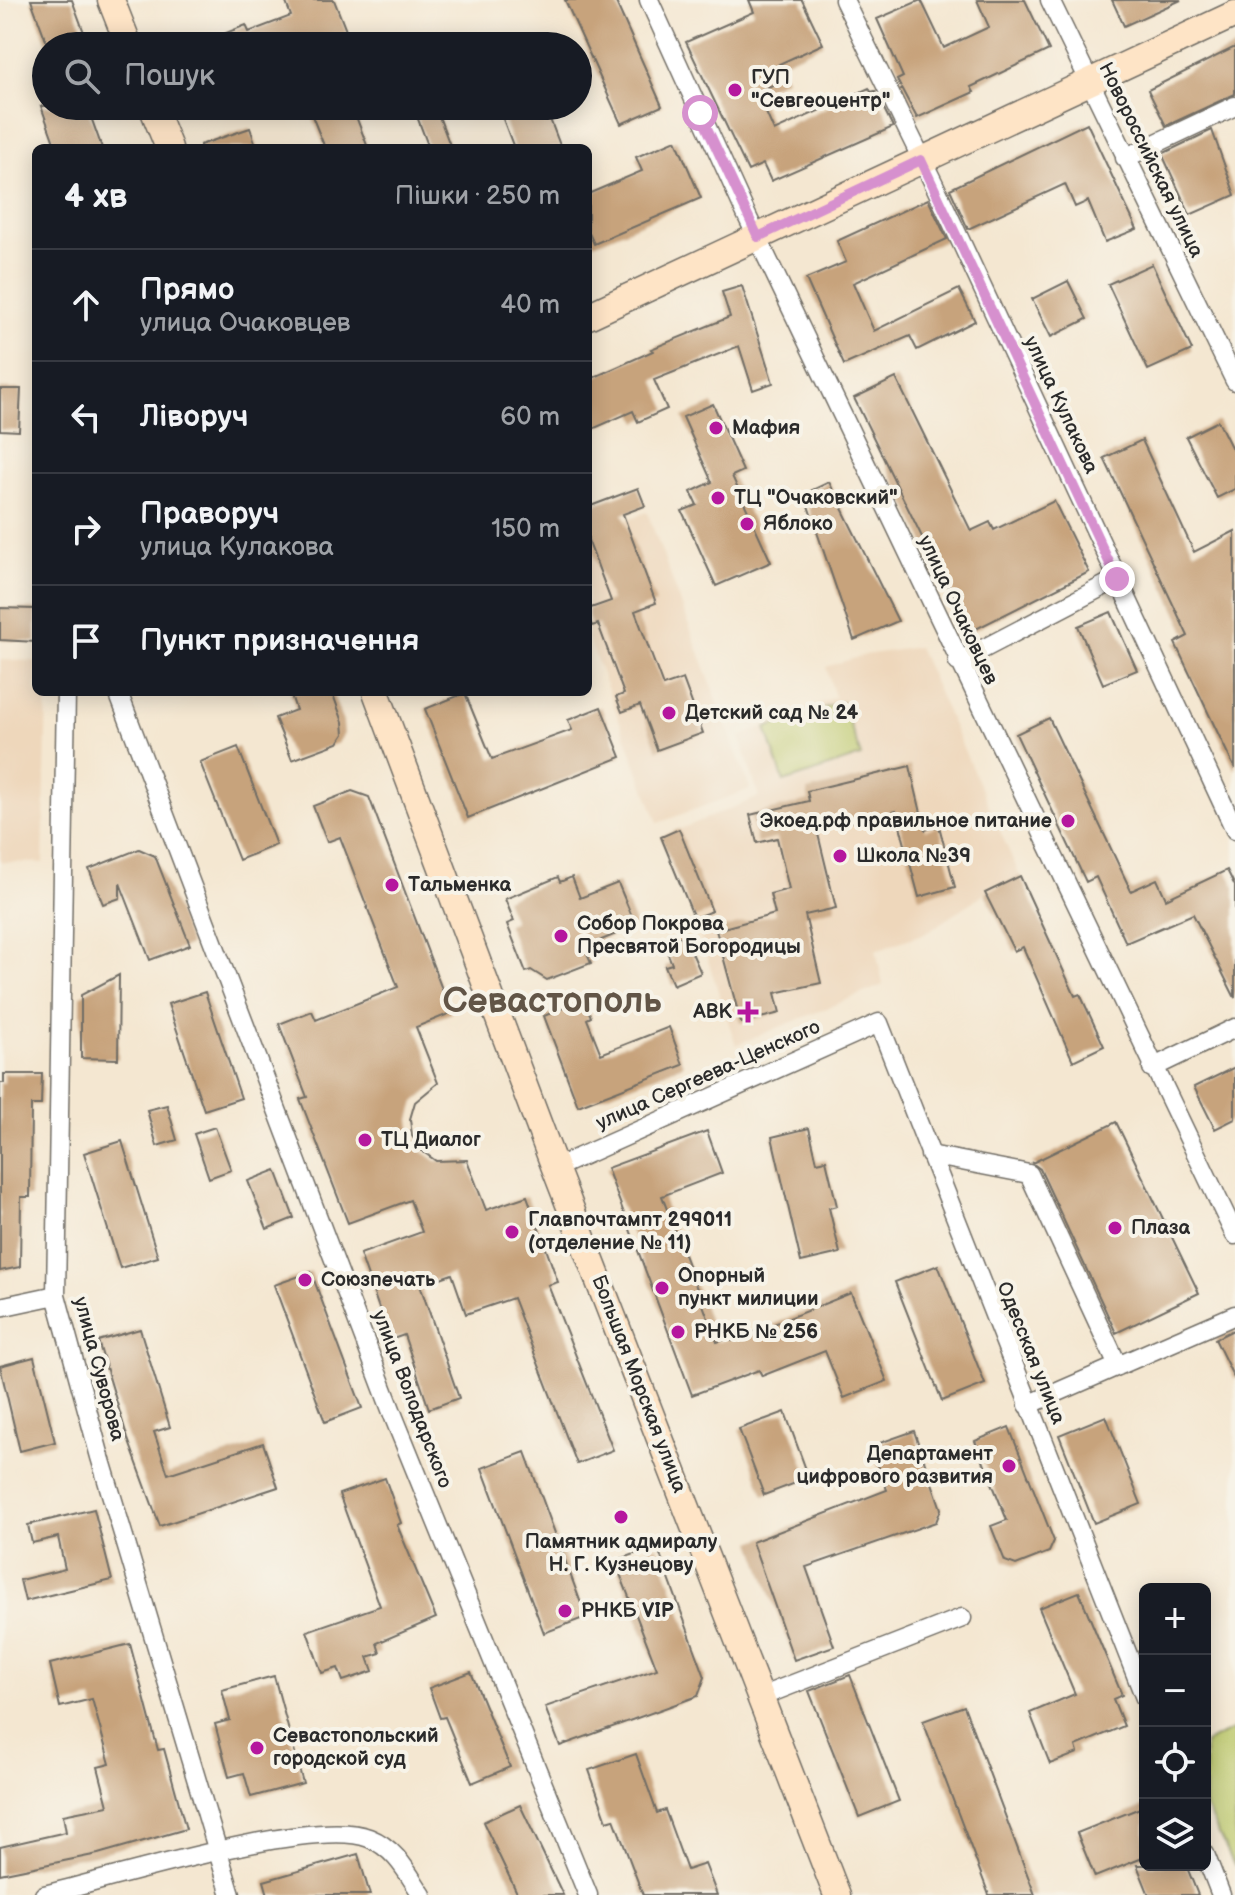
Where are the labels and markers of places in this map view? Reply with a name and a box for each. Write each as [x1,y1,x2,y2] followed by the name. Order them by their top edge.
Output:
[751,66,890,113] place label: ГУП "Севгеоцентр"
[726,81,744,99] marker: ГУП "Севгеоцентр"
[732,416,800,440] place label: Мафия
[707,419,725,437] marker: Мафия
[734,486,898,510] place label: ТЦ "Очаковский"
[709,489,727,507] marker: ТЦ "Очаковский"
[763,512,833,536] place label: Яблоко
[738,515,756,533] marker: Яблоко
[685,701,858,725] place label: Детский сад № 24
[660,704,678,722] marker: Детский сад № 24
[760,809,1052,833] place label: Экоед.рф правильное питание
[1059,812,1077,830] marker: Экоед.рф правильное питание
[856,844,971,868] place label: Школа №39
[831,847,849,865] marker: Школа №39
[408,873,511,897] place label: Тальменка
[383,876,401,894] marker: Тальменка
[577,912,801,959] place label: Собор Покрова Пресвятой Богородицы
[552,927,570,945] marker: Собор Покрова Пресвятой Богородицы
[692,1000,733,1024] place label: АВК
[739,1003,757,1021] marker: АВК
[381,1128,481,1152] place label: ТЦ Диалог
[356,1131,374,1149] marker: ТЦ Диалог
[528,1208,732,1255] place label: Главпочтампт 299011 (отделение № 11)
[1131,1216,1190,1240] place label: Плаза
[1106,1219,1124,1237] marker: Плаза
[503,1223,521,1241] marker: Главпочтампт 299011 (отделение № 11)
[678,1264,818,1311] place label: Опорный пункт милиции
[321,1268,436,1292] place label: Союзпечать
[296,1271,314,1289] marker: Союзпечать
[653,1279,671,1297] marker: Опорный пункт милиции
[694,1320,818,1344] place label: РНКБ № 256
[669,1323,687,1341] marker: РНКБ № 256
[796,1442,993,1489] place label: Департамент цифрового развития
[1000,1457,1018,1475] marker: Департамент цифрового развития
[612,1508,630,1526] marker: Памятник адмиралу Н. Г. Кузнецову
[525,1530,718,1577] place label: Памятник адмиралу Н. Г. Кузнецову
[581,1599,674,1623] place label: РНКБ VIP
[556,1602,574,1620] marker: РНКБ VIP
[273,1724,439,1771] place label: Севастопольский городской суд
[248,1739,266,1757] marker: Севастопольский городской суд

